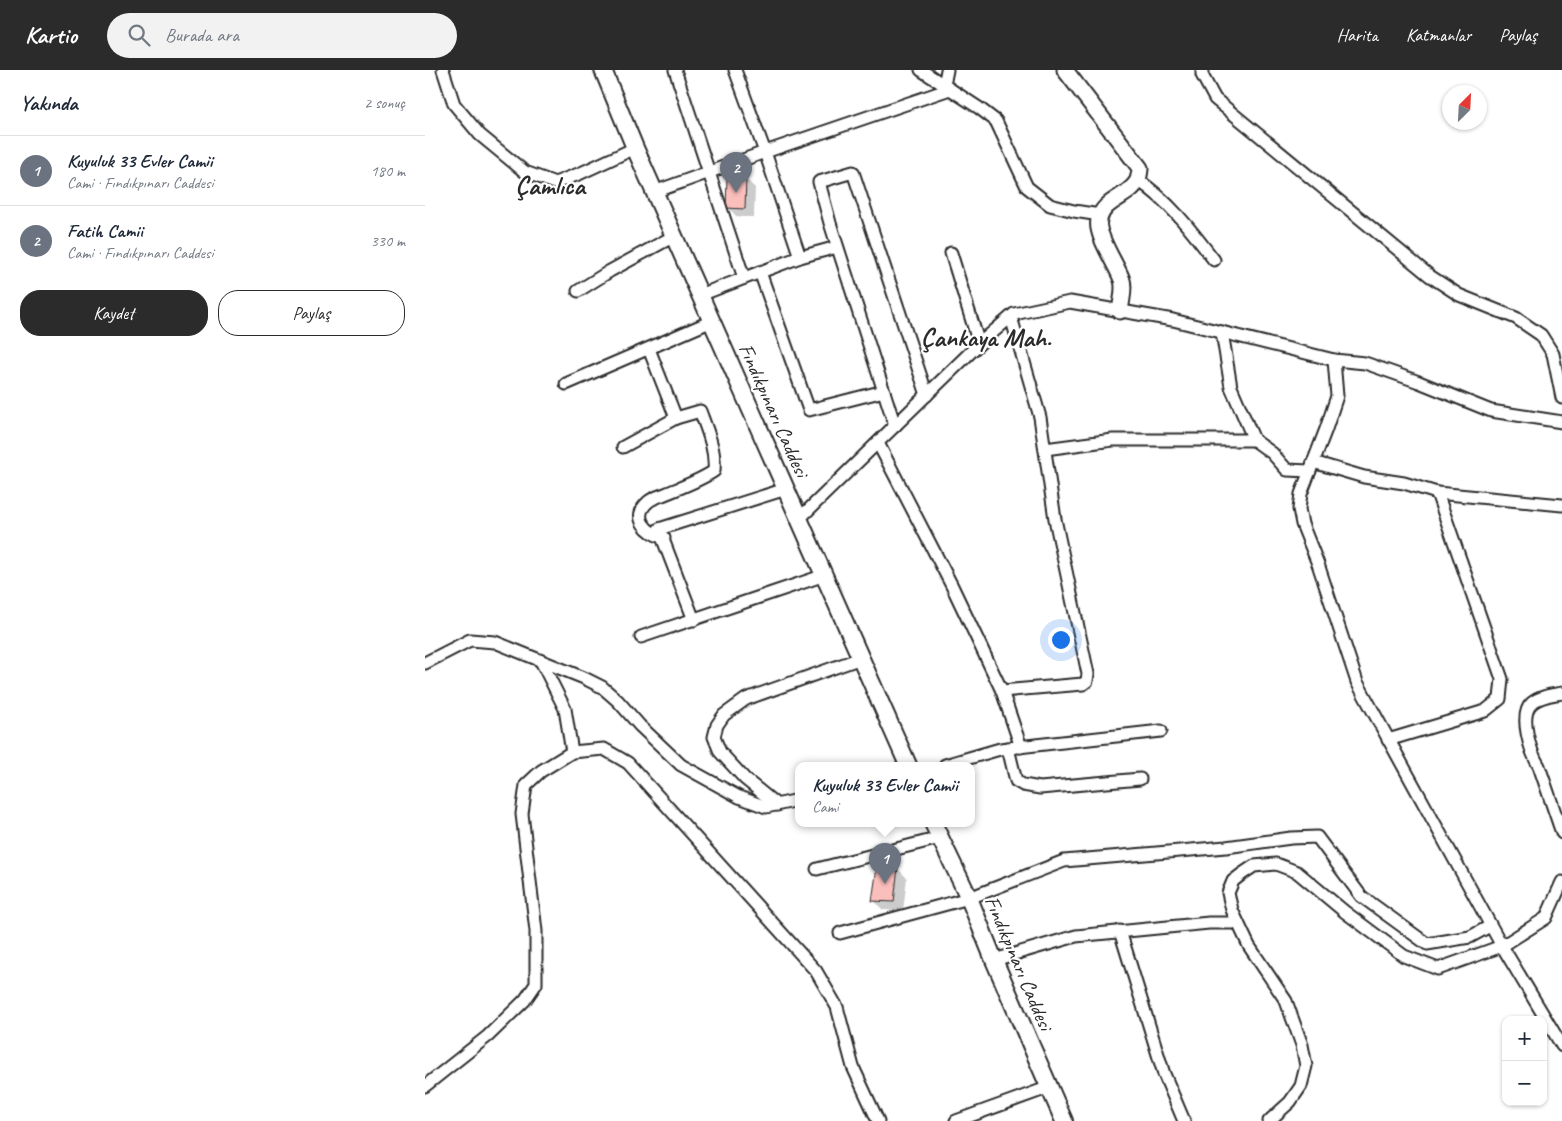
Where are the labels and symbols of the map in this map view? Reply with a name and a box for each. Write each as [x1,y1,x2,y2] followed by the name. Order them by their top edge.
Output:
[1442,85,1487,130] north arrow
[720,152,752,193] pin: 2
[515,169,587,202] district label: Çamlıca
[921,321,1052,354] district label: Çankaya Mah.
[733,339,816,484] street label: Fındıkpınarı Caddesi
[1048,627,1074,653] your location
[869,843,901,884] pin: 1
[979,892,1060,1037] street label: Fındıkpınarı Caddesi

